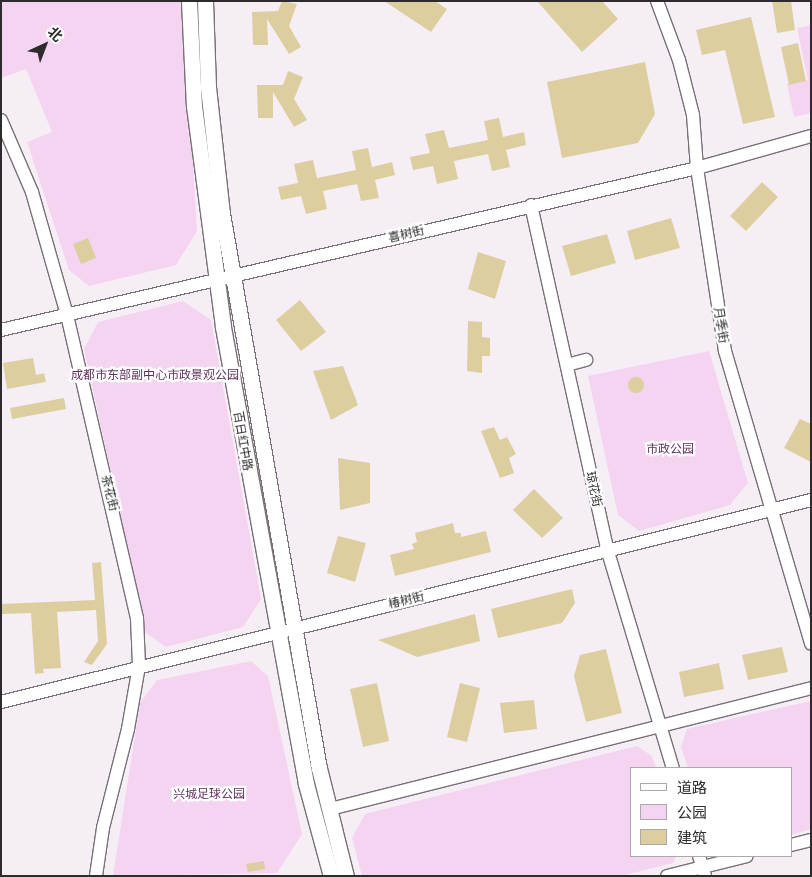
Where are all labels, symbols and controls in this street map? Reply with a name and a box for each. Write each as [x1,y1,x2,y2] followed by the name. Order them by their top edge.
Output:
[20,20,70,70] north arrow
[44,22,67,45] text: 北
[387,223,425,245] street label: 喜树街
[711,306,731,344] street label: 月季街
[71,368,239,382] park label: 成都市东部副中心市政景观公园
[231,410,255,472] street label: 百日红中路
[646,442,694,456] park label: 市政公园
[583,470,605,508] street label: 琼花街
[99,474,121,512] street label: 茶花街
[387,589,425,611] street label: 椿树街
[630,767,792,857] legend
[677,777,707,797] text: 道路
[173,787,245,801] park label: 兴城足球公园
[677,802,707,822] text: 公园
[677,827,707,847] text: 建筑

